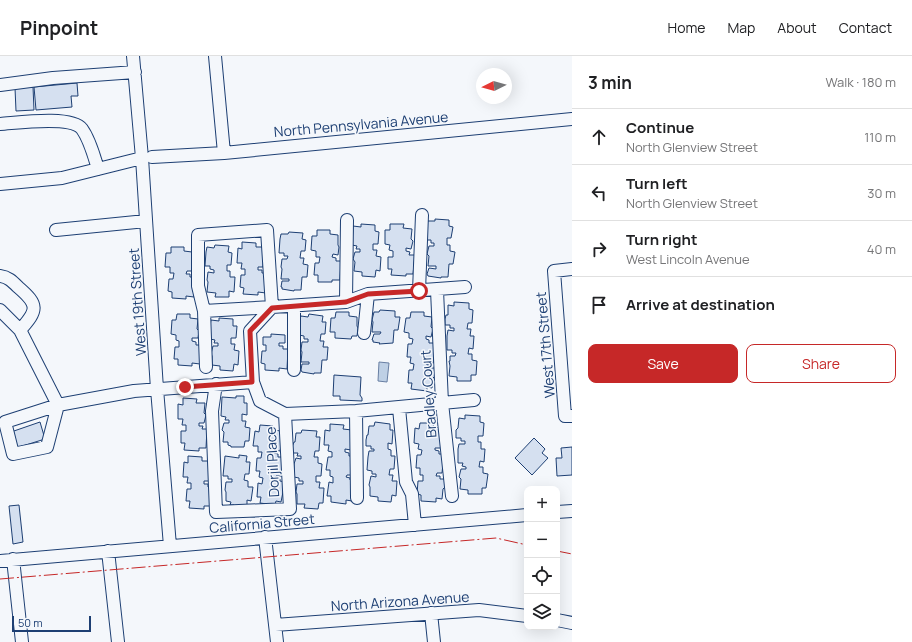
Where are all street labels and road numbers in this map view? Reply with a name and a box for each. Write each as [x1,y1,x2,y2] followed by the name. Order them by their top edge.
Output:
[273,107,449,141] street label: North Pennsylvania Avenue
[124,247,150,357] street label: West 19th Street
[531,291,559,399] street label: West 17th Street
[415,349,441,439] street label: Bradley Court
[261,426,283,498] street label: Dorjil Place
[209,509,316,537] street label: California Street
[330,587,470,615] street label: North Arizona Avenue

